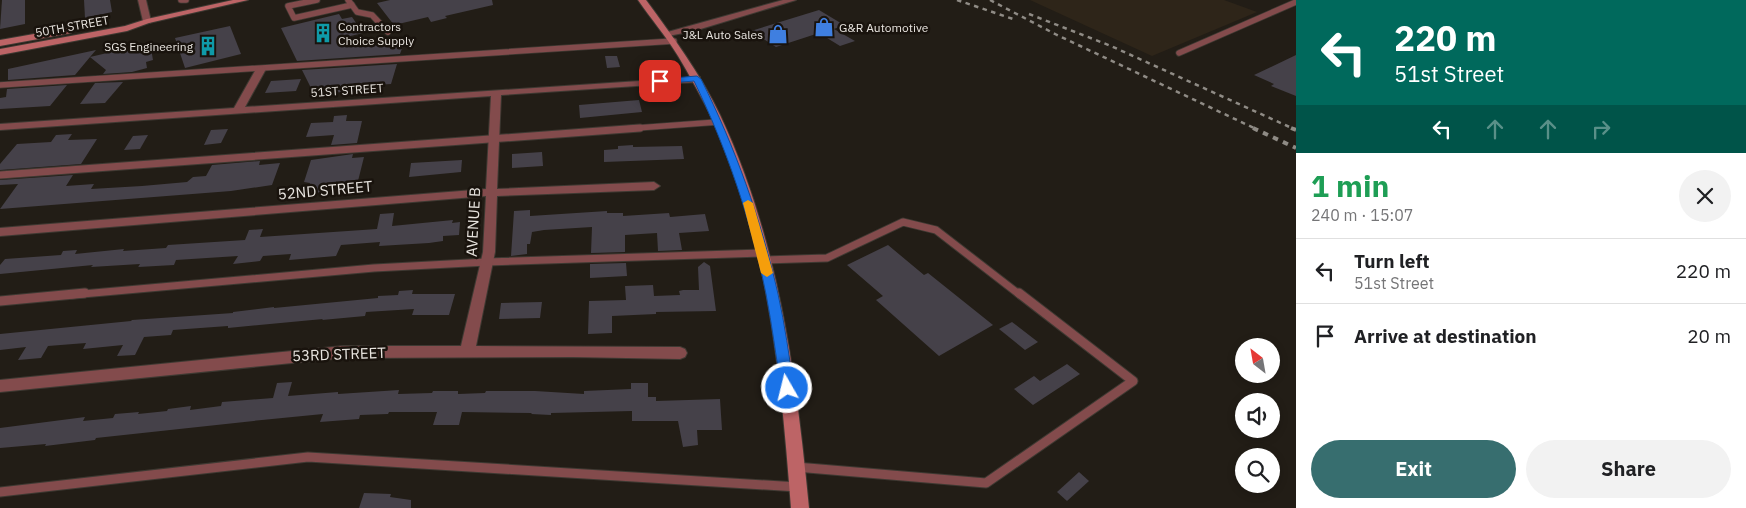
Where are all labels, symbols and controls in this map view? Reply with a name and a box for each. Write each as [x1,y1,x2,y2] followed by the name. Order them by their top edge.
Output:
[34,12,110,40] street label: 50TH STREET
[1394,15,1497,61] text: 220 m
[813,16,835,38] shop icon: G&R Automotive
[338,19,414,48] place label: Contractors Choice Supply
[839,20,929,35] place label: G&R Automotive
[1311,20,1376,85] icon: left
[312,22,334,44] building icon: Contractors Choice Supply
[767,23,789,45] shop icon: J&L Auto Sales
[682,27,763,42] place label: J&L Auto Sales
[197,35,219,57] building icon: SGS Engineering
[104,39,194,54] place label: SGS Engineering
[1394,59,1504,88] text: 51st Street
[639,60,681,102] pin
[646,67,674,95] icon: arrive
[310,80,384,100] street label: 51ST STREET
[1428,115,1456,143] icon: left
[1481,115,1509,143] icon: ahead
[1534,115,1562,143] icon: ahead
[1587,115,1615,143] icon: right
[1311,166,1389,205] text: 1 min
[1679,170,1731,222] button: close
[277,176,374,204] street label: 52ND STREET
[462,187,484,257] street label: AVENUE B
[1311,205,1413,225] text: 240 m · 15:07
[1354,249,1430,273] text: Turn left
[1311,257,1339,285] icon: left
[1676,259,1731,283] text: 220 m
[1354,273,1434,293] text: 51st Street
[1311,322,1339,350] icon: arrive
[1354,324,1537,348] text: Arrive at destination
[1687,324,1731,348] text: 20 m
[1235,338,1280,382] north arrow
[1235,338,1280,493] map controls
[292,343,387,365] street label: 53RD STREET
[760,361,812,413] position arrow
[1235,393,1280,438] button: sound
[1311,440,1516,498] button: Exit
[1526,440,1731,498] button: Share
[1235,448,1280,493] button: search

